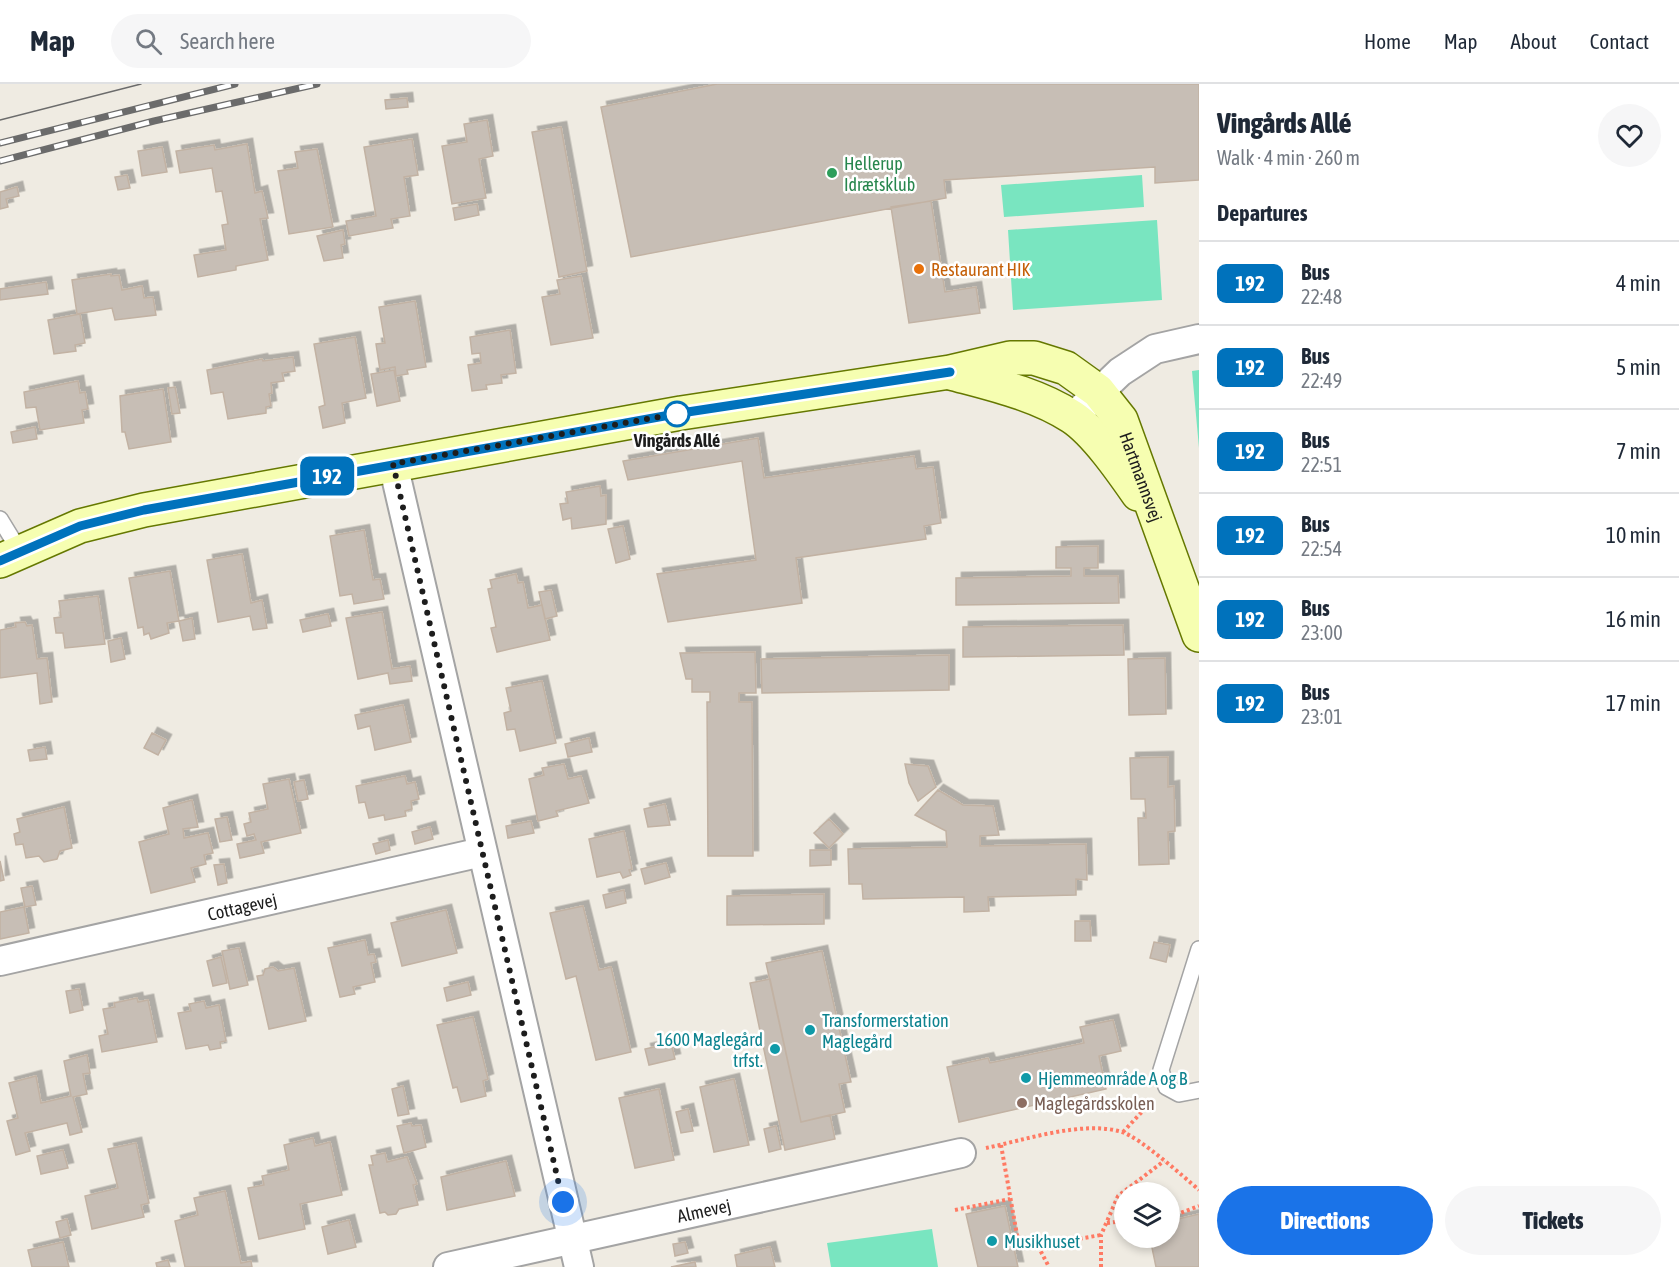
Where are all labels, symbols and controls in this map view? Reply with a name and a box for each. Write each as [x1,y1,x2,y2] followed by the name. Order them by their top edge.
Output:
[111,14,531,68] search box
[30,25,75,57] text: Map
[132,25,165,58] icon: search
[180,28,275,54] text: Search here
[1364,29,1411,53] text: Home
[1444,29,1478,53] text: Map
[1511,29,1557,53] text: About
[1590,29,1649,53] text: Contact
[1598,104,1661,167] button: heart
[1217,107,1352,139] text: Vingårds Allé
[1217,146,1360,169] text: Walk · 4 min · 260 m
[844,153,915,195] place label: Hellerup Idrætsklub
[825,166,839,180] marker: Hellerup Idrætsklub
[1217,200,1307,226] text: Departures
[931,259,1031,280] place label: Restaurant HIK
[1301,259,1330,285] text: Bus
[912,262,926,276] marker: Restaurant HIK
[1616,270,1661,296] text: 4 min
[1235,271,1265,295] text: 192
[1301,285,1342,308] text: 22:48
[1301,343,1330,369] text: Bus
[1616,354,1661,380] text: 5 min
[1235,355,1265,379] text: 192
[1301,369,1342,392] text: 22:49
[664,401,690,427] marker: Vingårds Allé
[1301,427,1330,453] text: Bus
[1116,429,1167,524] street label: Hartmannsvej
[633,430,720,451] place label: Vingårds Allé
[1616,438,1661,464] text: 7 min
[1235,439,1265,463] text: 192
[1301,453,1342,476] text: 22:51
[292,456,362,496] line badge: 192
[312,464,342,488] text: 192
[1301,511,1330,537] text: Bus
[1606,522,1661,548] text: 10 min
[1235,523,1265,547] text: 192
[1301,537,1342,560] text: 22:54
[1301,595,1330,621] text: Bus
[1606,606,1661,632] text: 16 min
[1235,607,1265,631] text: 192
[1301,621,1343,644] text: 23:00
[1301,679,1330,705] text: Bus
[1606,690,1661,716] text: 17 min
[1235,691,1265,715] text: 192
[1301,705,1343,728] text: 23:01
[205,888,278,924] street label: Cottagevej
[822,1010,949,1052] place label: Transformerstation Maglegård
[803,1023,817,1037] marker: Transformerstation Maglegård
[656,1029,763,1071] place label: 1600 Maglegård trfst.
[768,1042,782,1056] marker: 1600 Maglegård trfst.
[1038,1068,1188,1089] place label: Hjemmeområde A og B
[1019,1071,1033,1085] marker: Hjemmeområde A og B
[1034,1093,1155,1114] place label: Maglegårdsskolen
[1015,1096,1029,1110] marker: Maglegårdsskolen
[1114,1182,1180,1248] map controls
[1114,1182,1180,1248] button: layers
[1217,1186,1433,1255] button: Directions
[1445,1186,1661,1255] button: Tickets
[548,1187,578,1217] your location
[675,1194,732,1226] street label: Almevej
[1004,1231,1080,1252] place label: Musikhuset
[985,1234,999,1248] marker: Musikhuset

